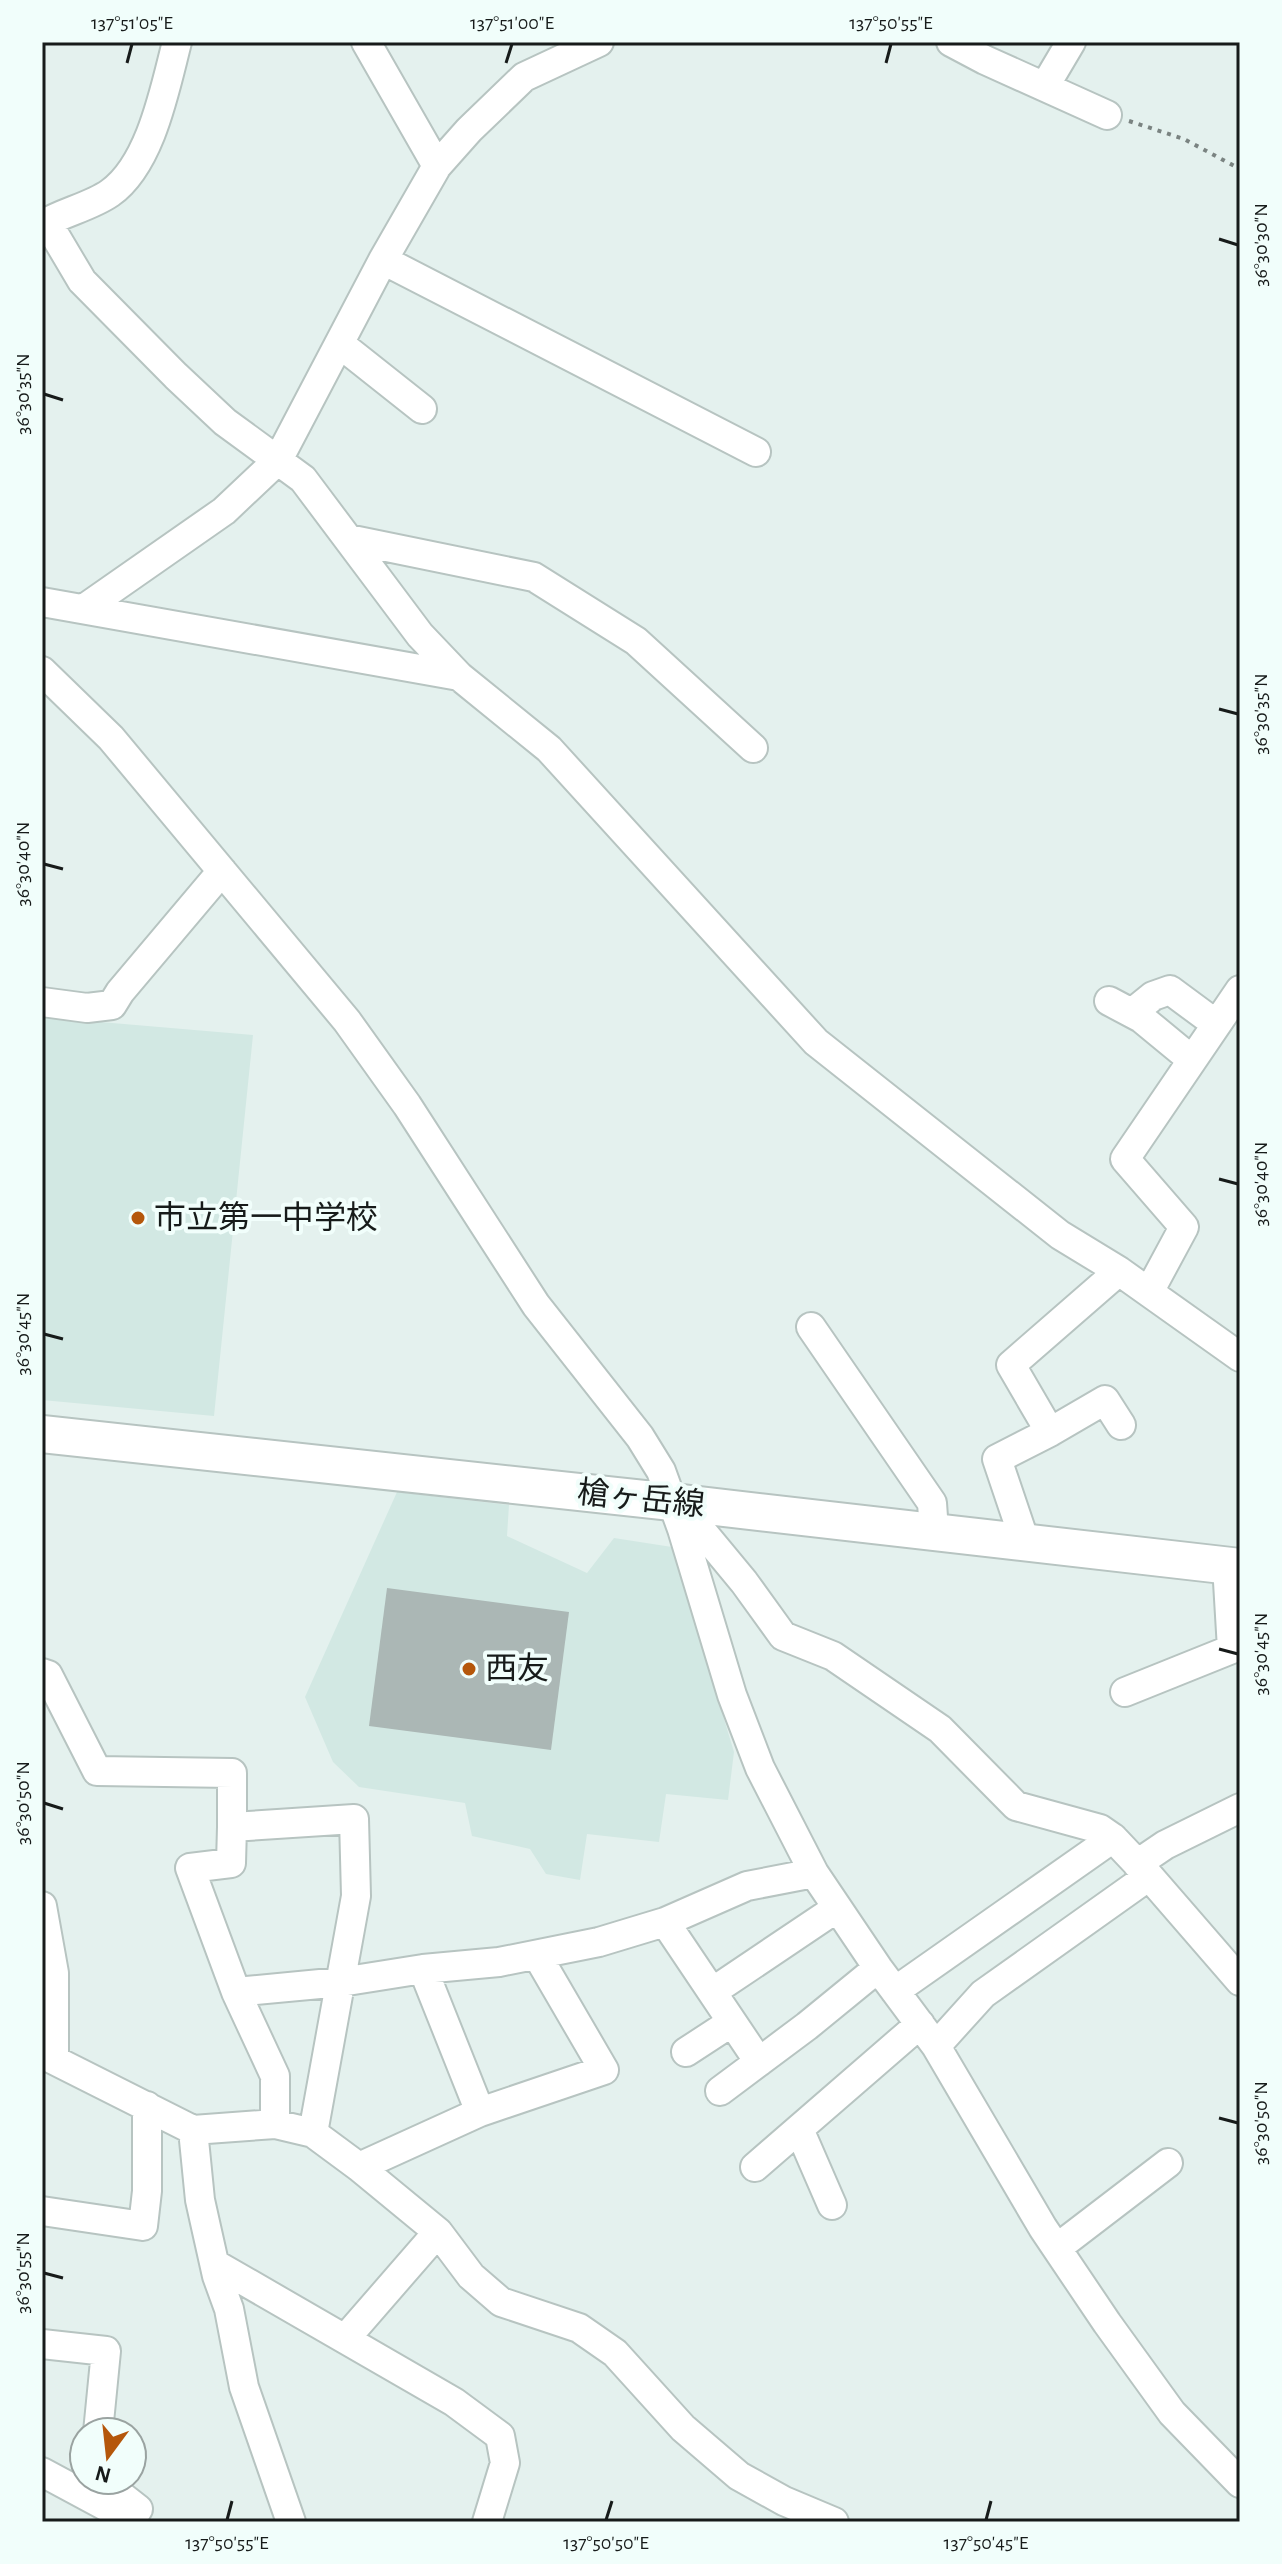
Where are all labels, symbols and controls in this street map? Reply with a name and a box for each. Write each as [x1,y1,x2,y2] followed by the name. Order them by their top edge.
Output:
[91,13,173,33] text: 137°51'05"E
[470,13,554,33] text: 137°51'00"E
[849,13,933,33] text: 137°50'55"E
[1251,203,1271,287] text: 36°30'30"N
[13,353,33,435] text: 36°30'35"N
[1251,673,1271,755] text: 36°30'35"N
[13,821,33,907] text: 36°30'40"N
[1251,1141,1271,1227] text: 36°30'40"N
[154,1200,378,1234] place label: 市立第一中学校
[129,1209,147,1227] marker: 市立第一中学校
[13,1293,33,1375] text: 36°30'45"N
[576,1474,707,1522] street label: 槍ヶ岳線
[1251,1613,1271,1695] text: 36°30'45"N
[485,1652,549,1685] place label: 西友
[460,1660,478,1678] marker: 西友
[13,1761,33,1845] text: 36°30'50"N
[1251,2081,1271,2165] text: 36°30'50"N
[13,2232,33,2314] text: 36°30'55"N
[68,2416,148,2496] north arrow
[93,2462,113,2487] text: N
[185,2533,269,2553] text: 137°50'55"E
[563,2533,649,2553] text: 137°50'50"E
[944,2533,1029,2553] text: 137°50'45"E

